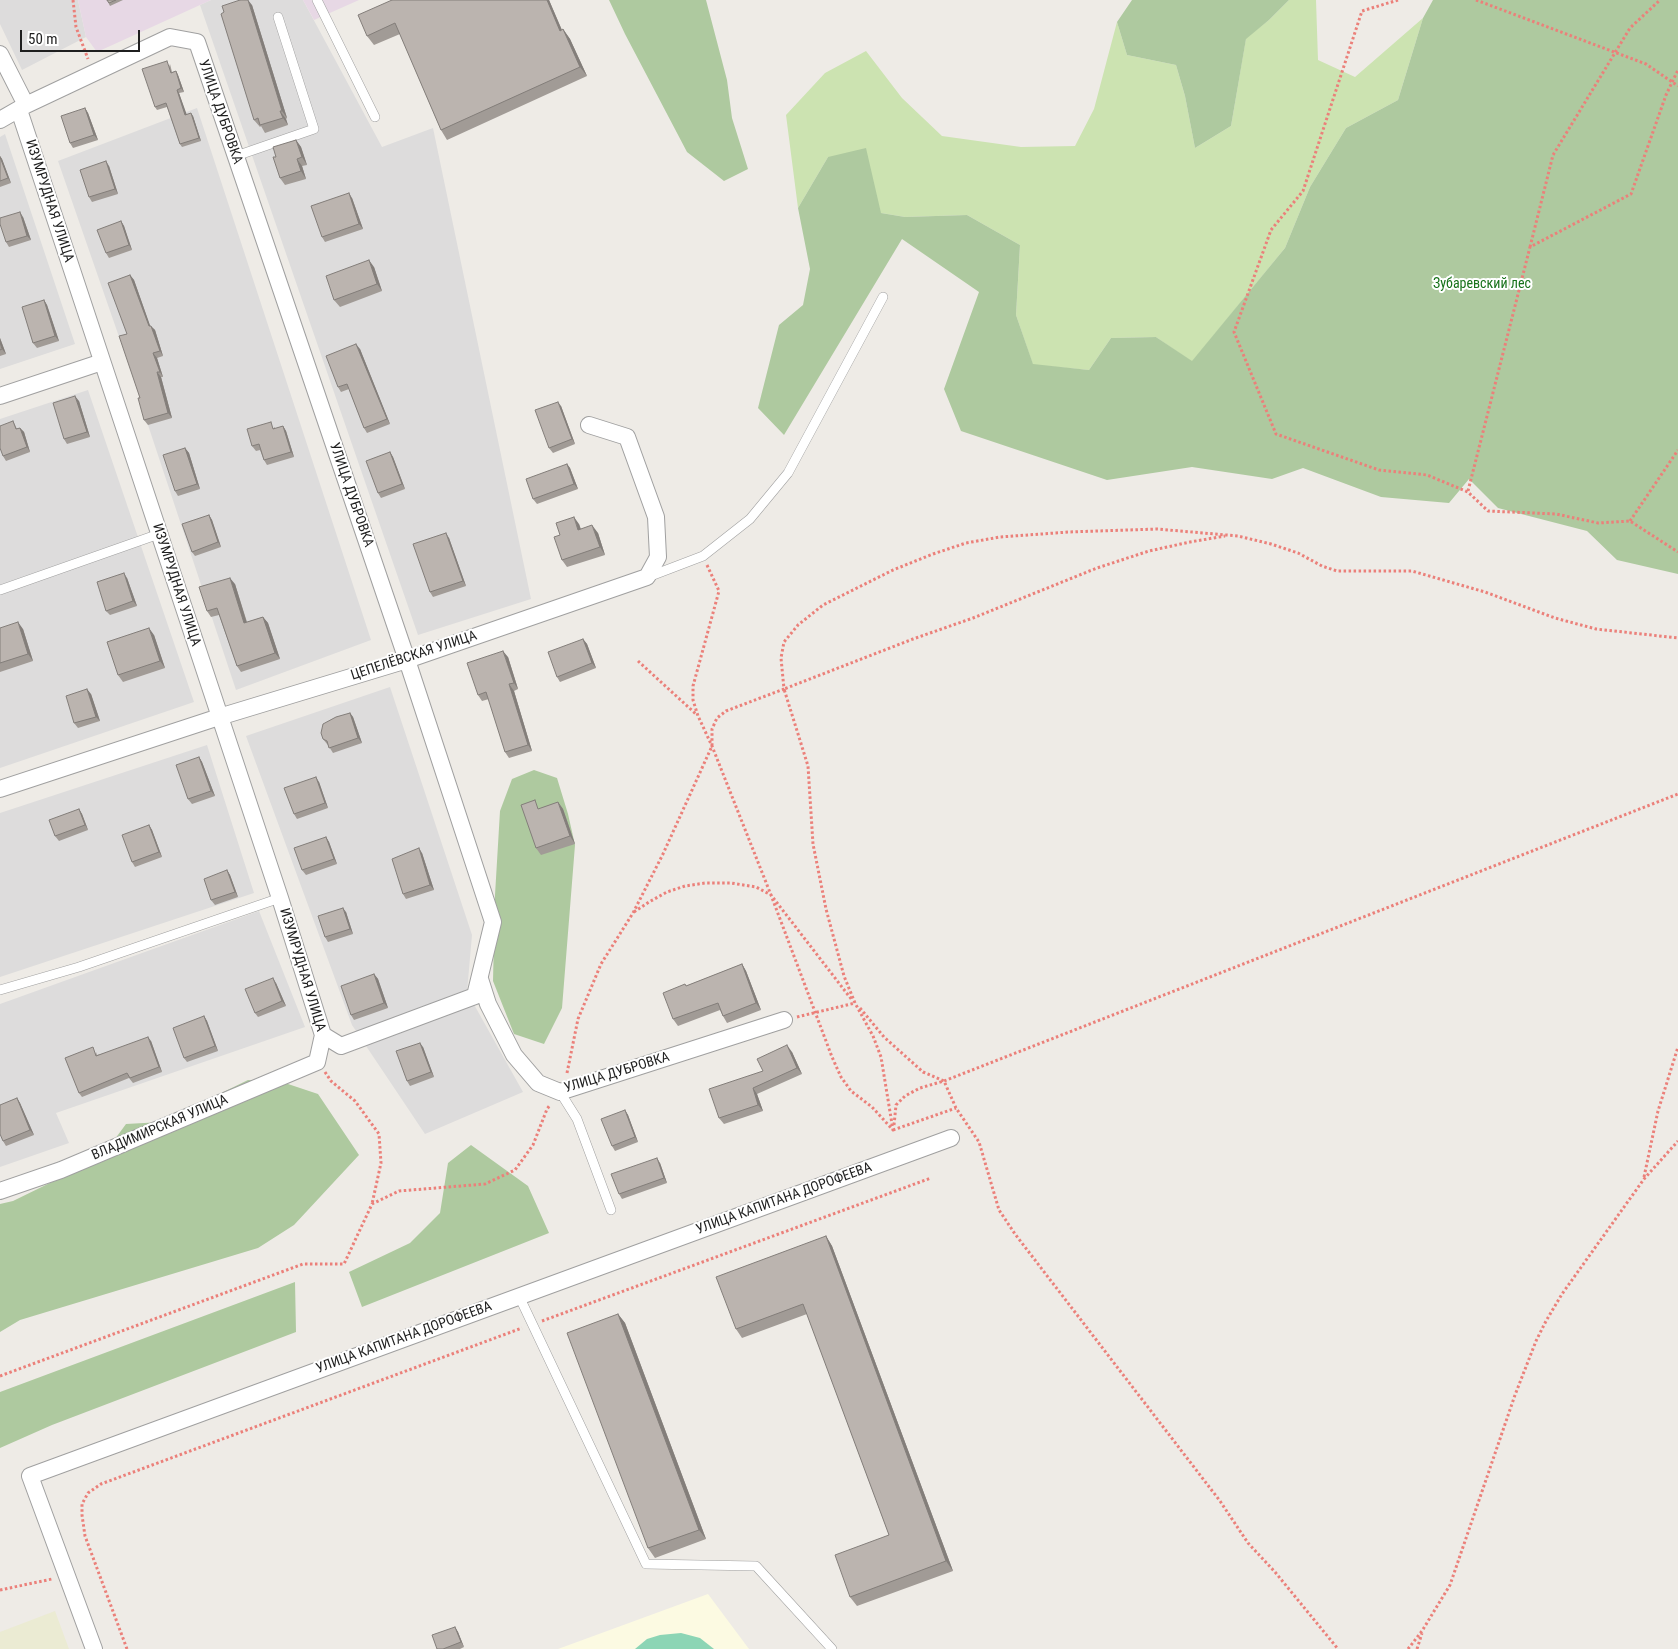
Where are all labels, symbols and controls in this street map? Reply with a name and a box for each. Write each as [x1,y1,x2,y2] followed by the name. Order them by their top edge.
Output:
[22,20,142,52] scale bar
[28,30,58,48] text: 50 m
[194,58,246,166] street label: УЛИЦА ДУБРОВКА
[21,138,77,264] street label: ИЗУМРУДНАЯ УЛИЦА
[1433,276,1531,292] park label: Зубаревский лес
[325,441,377,549] street label: УЛИЦА ДУБРОВКА
[148,522,204,648] street label: ИЗУМРУДНАЯ УЛИЦА
[349,628,479,684] street label: ЦЕПЕЛЁВСКАЯ УЛИЦА
[275,906,329,1034] street label: ИЗУМРУДНАЯ УЛИЦА
[562,1049,672,1097] street label: УЛИЦА ДУБРОВКА
[89,1092,231,1164] street label: ВЛАДИМИРСКАЯ УЛИЦА
[694,1159,874,1239] street label: УЛИЦА КАПИТАНА ДОРОФЕЕВА
[314,1298,494,1378] street label: УЛИЦА КАПИТАНА ДОРОФЕЕВА

